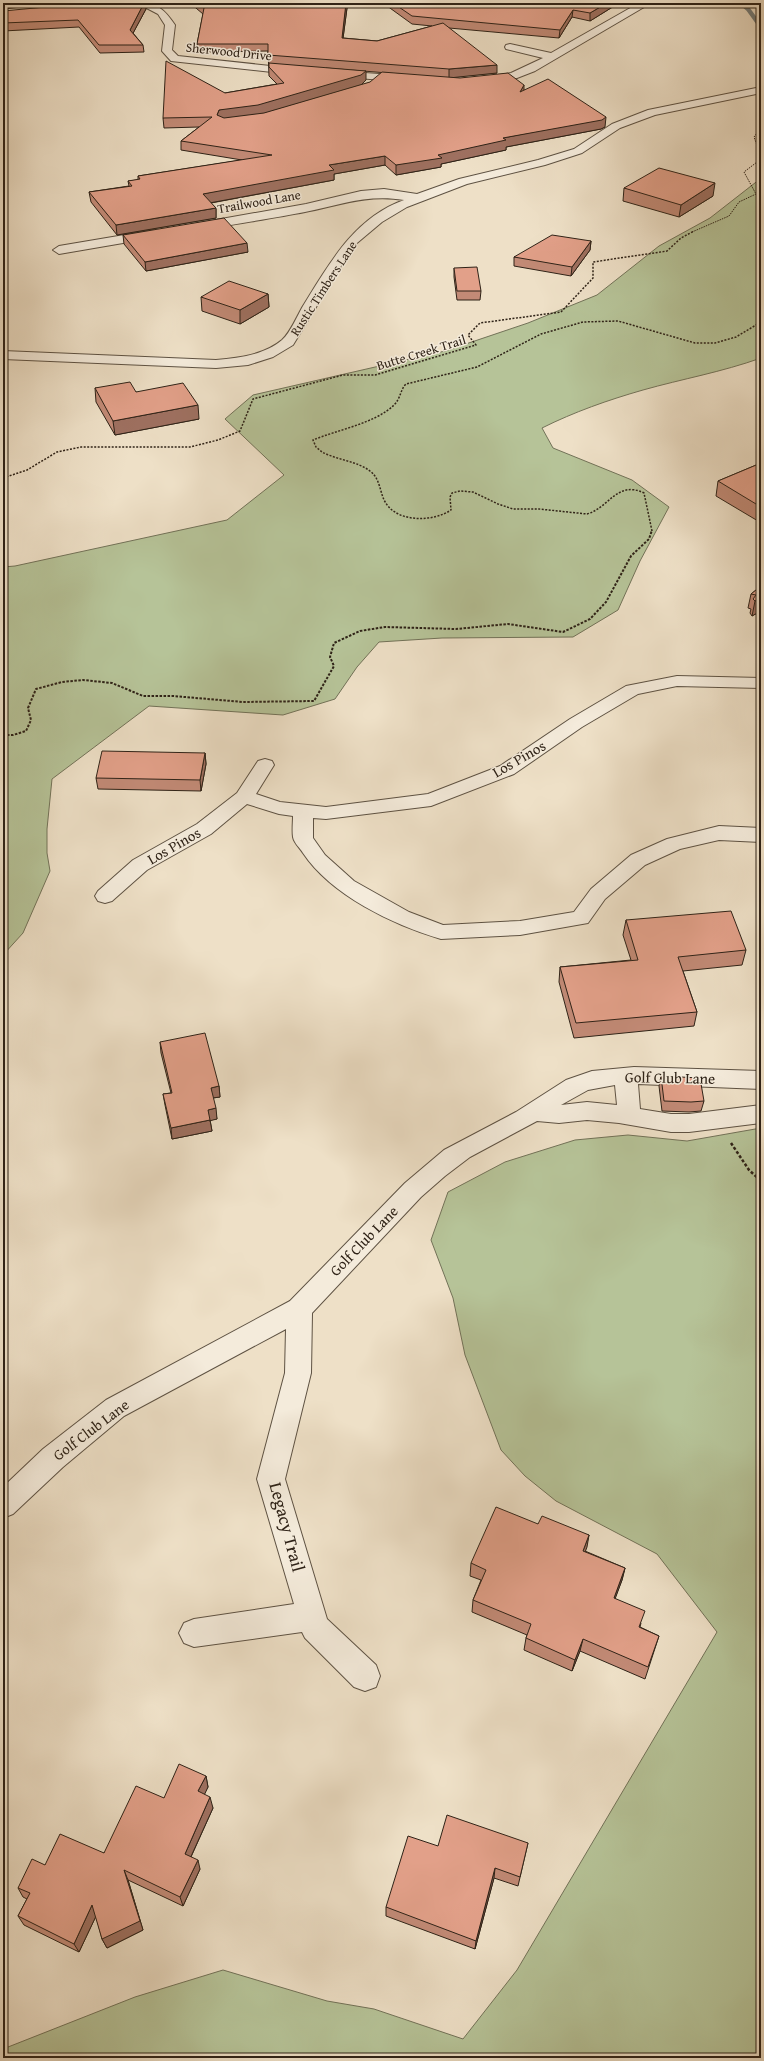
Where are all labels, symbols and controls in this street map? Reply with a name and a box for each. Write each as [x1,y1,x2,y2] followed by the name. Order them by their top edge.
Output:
[185,38,273,65] street label: Sherwood Drive
[216,185,302,218] street label: Trailwood Lane
[285,237,361,340] street label: Rustic Timbers Lane
[374,330,468,375] street label: Butte Creek Trail
[488,735,549,782] street label: Los Pinos
[143,822,204,869] street label: Los Pinos
[625,1066,715,1089] street label: Golf Club Lane
[325,1201,403,1280] street label: Golf Club Lane
[48,1394,133,1465] street label: Golf Club Lane
[263,1479,312,1575] street label: Legacy Trail

